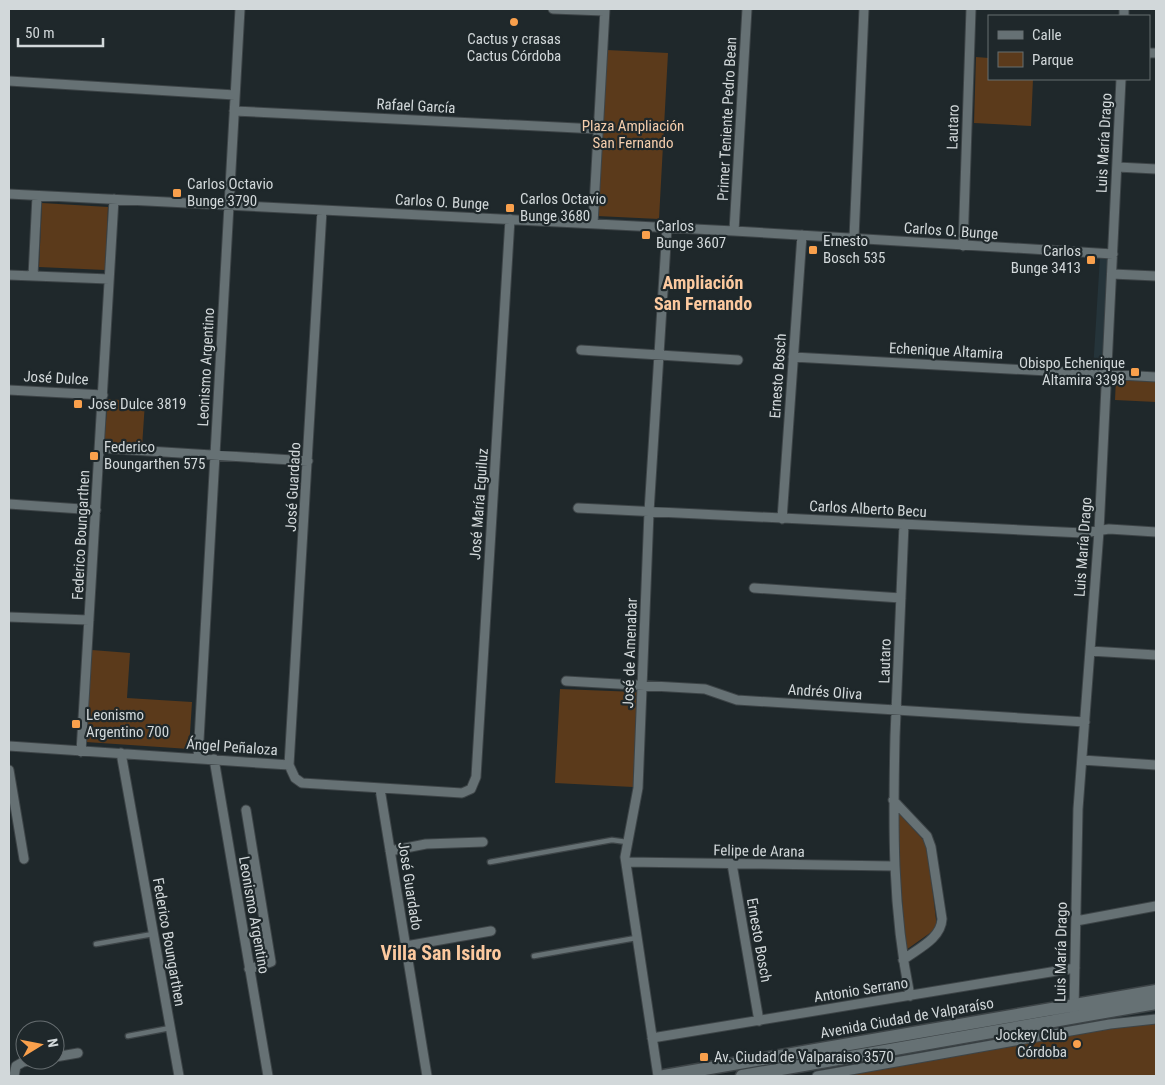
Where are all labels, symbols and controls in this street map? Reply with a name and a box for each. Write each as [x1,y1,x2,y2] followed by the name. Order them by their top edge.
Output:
[18,15,102,47] scale bar
[988,15,1150,80] legend
[508,16,520,28] marker: Cactus y crasas Cactus Córdoba
[25,24,55,42] text: 50 m
[1032,26,1062,44] text: Calle
[467,30,561,65] place label: Cactus y crasas Cactus Córdoba
[714,37,740,201] street label: Primer Teniente Pedro Bean
[1032,51,1074,69] text: Parque
[1092,93,1116,193] street label: Luis María Drago
[376,95,456,117] street label: Rafael García
[943,104,963,150] street label: Lautaro
[582,117,684,152] park label: Plaza Ampliación San Fernando
[187,175,273,210] place label: Carlos Octavio Bunge 3790
[171,187,183,199] marker: Carlos Octavio Bunge 3790
[520,190,606,225] place label: Carlos Octavio Bunge 3680
[394,191,490,213] street label: Carlos O. Bunge
[504,202,516,214] marker: Carlos Octavio Bunge 3680
[656,217,726,252] place label: Carlos Bunge 3607
[903,219,999,243] street label: Carlos O. Bunge
[640,229,652,241] marker: Carlos Bunge 3607
[823,232,885,267] place label: Ernesto Bosch 535
[1011,242,1081,277] place label: Carlos Bunge 3413
[807,244,819,256] marker: Ernesto Bosch 535
[1085,254,1097,266] marker: Carlos Bunge 3413
[654,272,752,314] district label: Ampliación San Fernando
[194,307,218,427] street label: Leonismo Argentino
[766,333,790,419] street label: Ernesto Bosch
[888,339,1004,363] street label: Echenique Altamira
[1019,354,1125,389] place label: Obispo Echenique Altamira 3398
[1129,366,1141,378] marker: Obispo Echenique Altamira 3398
[23,367,89,389] street label: José Dulce
[88,395,186,413] place label: Jose Dulce 3819
[72,398,84,410] marker: Jose Dulce 3819
[104,438,205,473] place label: Federico Boungarthen 575
[282,442,304,532] street label: José Guardado
[466,447,492,561] street label: José María Eguiluz
[88,450,100,462] marker: Federico Boungarthen 575
[69,470,93,600] street label: Federico Boungarthen
[809,497,927,521] street label: Carlos Alberto Becu
[1071,497,1095,597] street label: Luis María Drago
[619,597,641,709] street label: José de Amenabar
[875,638,895,684] street label: Lautaro
[787,680,863,704] street label: Andrés Oliva
[86,706,169,741] place label: Leonismo Argentino 700
[70,718,82,730] marker: Leonismo Argentino 700
[186,735,278,759] street label: Ángel Peñaloza
[394,840,426,932] street label: José Guardado
[713,841,805,861] street label: Felipe de Arana
[235,855,273,975] street label: Leonismo Argentino
[149,876,189,1008] street label: Federico Boungarthen
[743,896,775,984] street label: Ernesto Bosch
[1051,902,1071,1002] street label: Luis María Drago
[380,941,502,965] district label: Villa San Isidro
[813,974,909,1006] street label: Antonio Serrano
[819,994,995,1042] street label: Avenida Ciudad de Valparaíso
[15,1020,65,1070] north arrow
[995,1026,1067,1061] place label: Jockey Club Córdoba
[44,1037,61,1048] text: N
[1071,1038,1083,1050] marker: Jockey Club Córdoba
[714,1048,894,1066] place label: Av. Ciudad de Valparaiso 3570
[698,1051,710,1063] marker: Av. Ciudad de Valparaiso 3570

